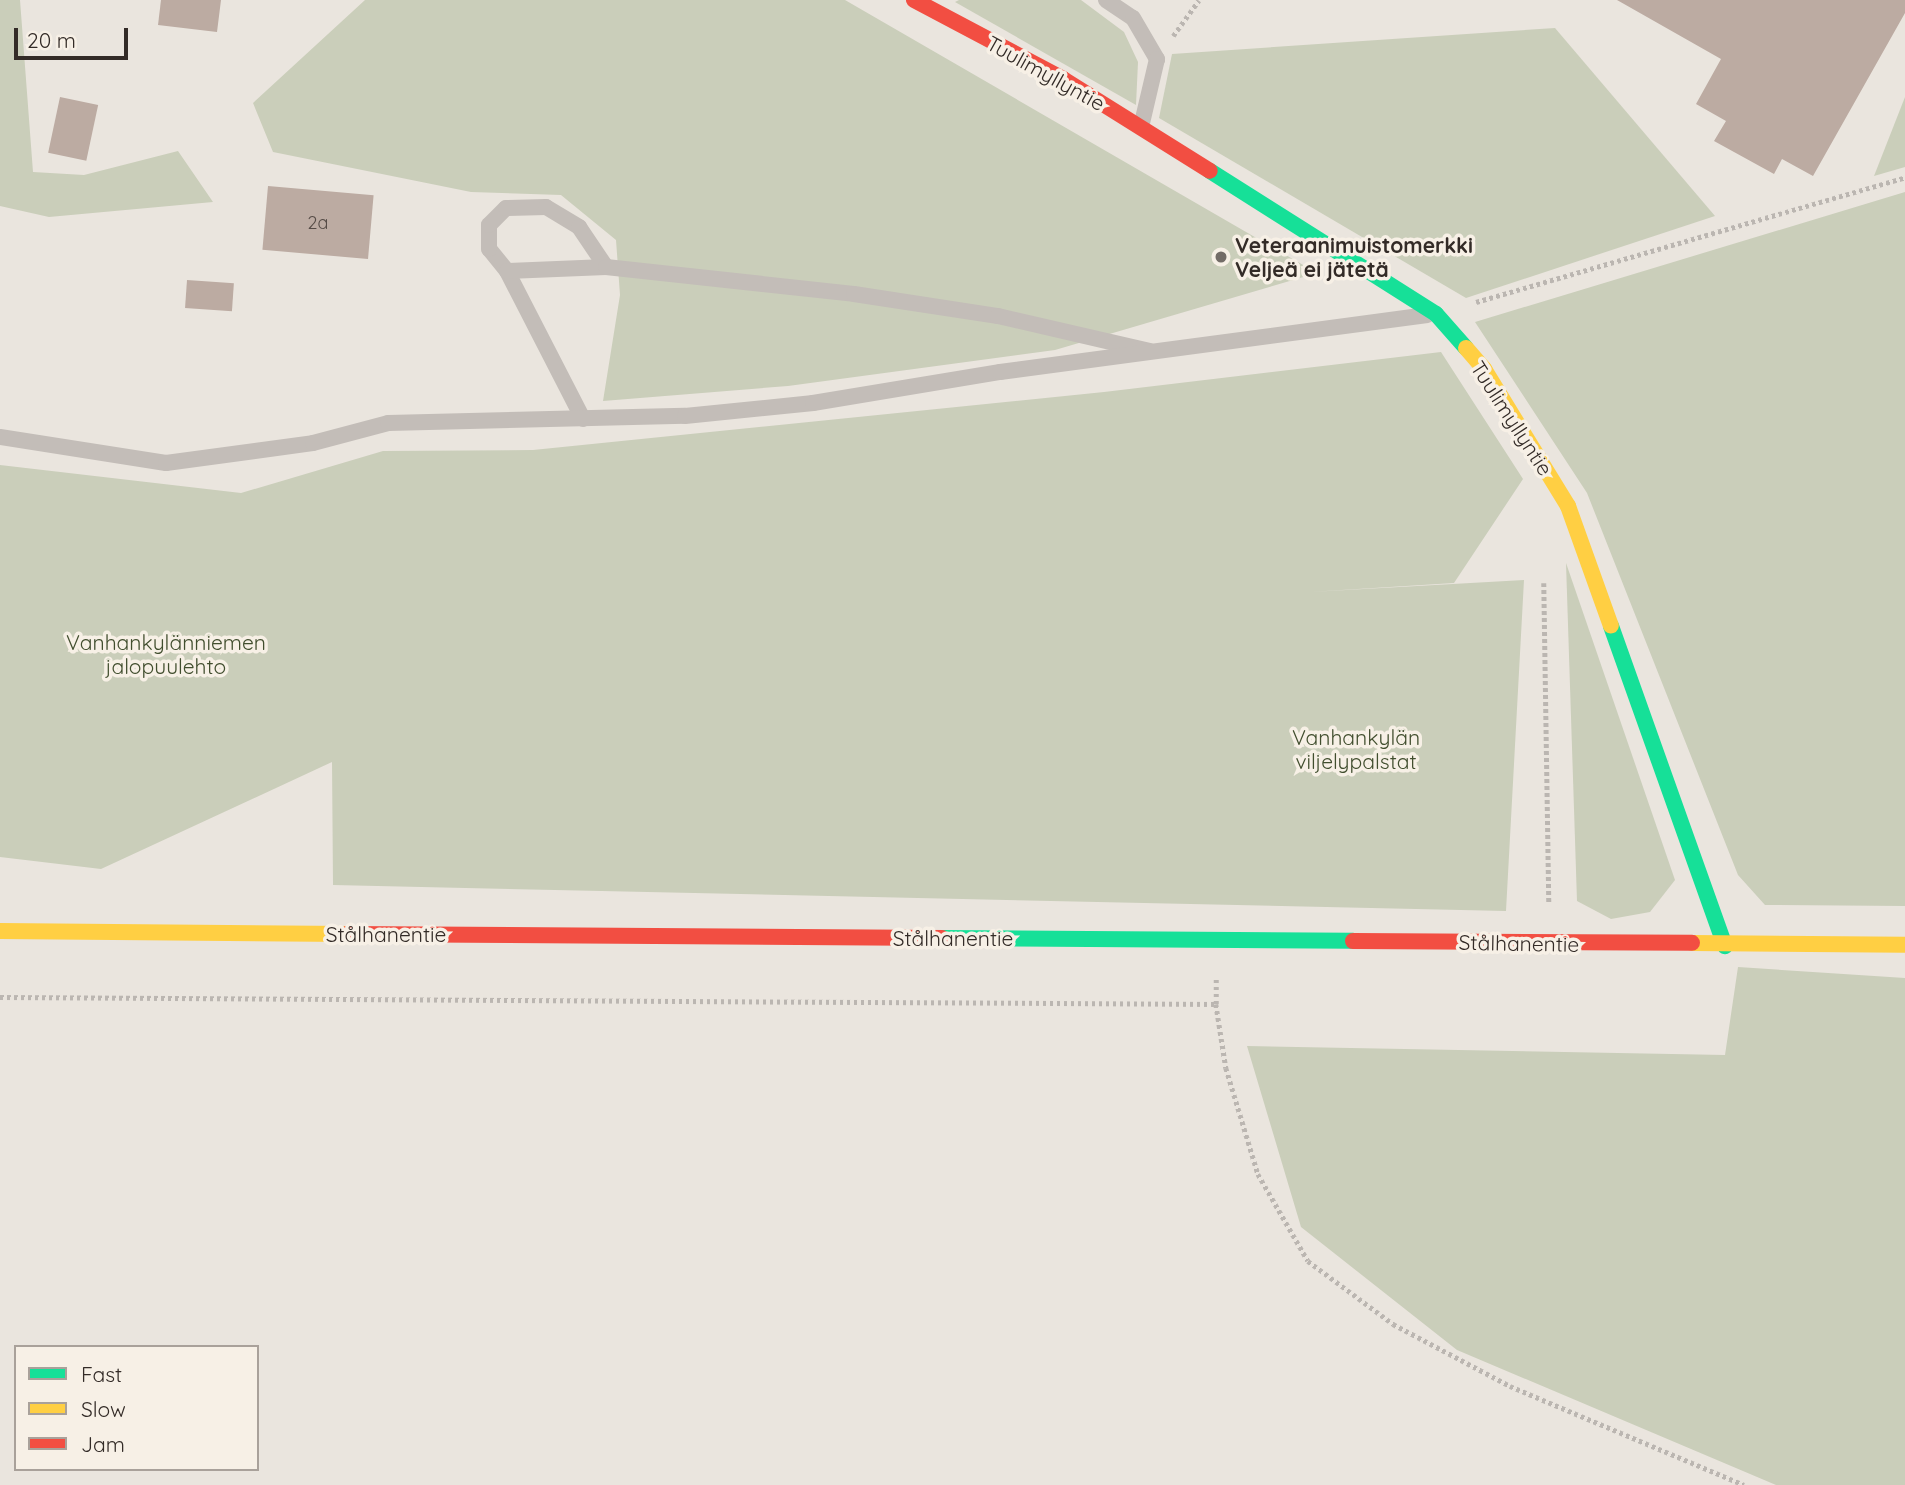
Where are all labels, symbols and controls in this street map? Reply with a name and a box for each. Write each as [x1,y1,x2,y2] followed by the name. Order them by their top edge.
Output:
[18,14,131,58] scale bar
[27,27,76,53] text: 20 m
[982,30,1110,116] street label: Tuulimyllyntie
[308,212,328,234] house number: 2a
[1235,232,1473,282] place label: Veteraanimuistomerkki Veljeä ei jätetä
[1213,249,1229,265] marker: Veteraanimuistomerkki Veljeä ei jätetä
[1466,356,1558,480] street label: Tuulimyllyntie
[66,629,266,679] park label: Vanhankylänniemen jalopuulehto
[1292,724,1420,774] park label: Vanhankylän viljelypalstat
[326,921,446,947] street label: Stålhanentie
[893,925,1013,951] street label: Stålhanentie
[1458,929,1580,957] street label: Stålhanentie
[14,1345,259,1471] legend
[81,1361,122,1387] text: Fast
[81,1396,126,1422] text: Slow
[81,1431,125,1457] text: Jam

